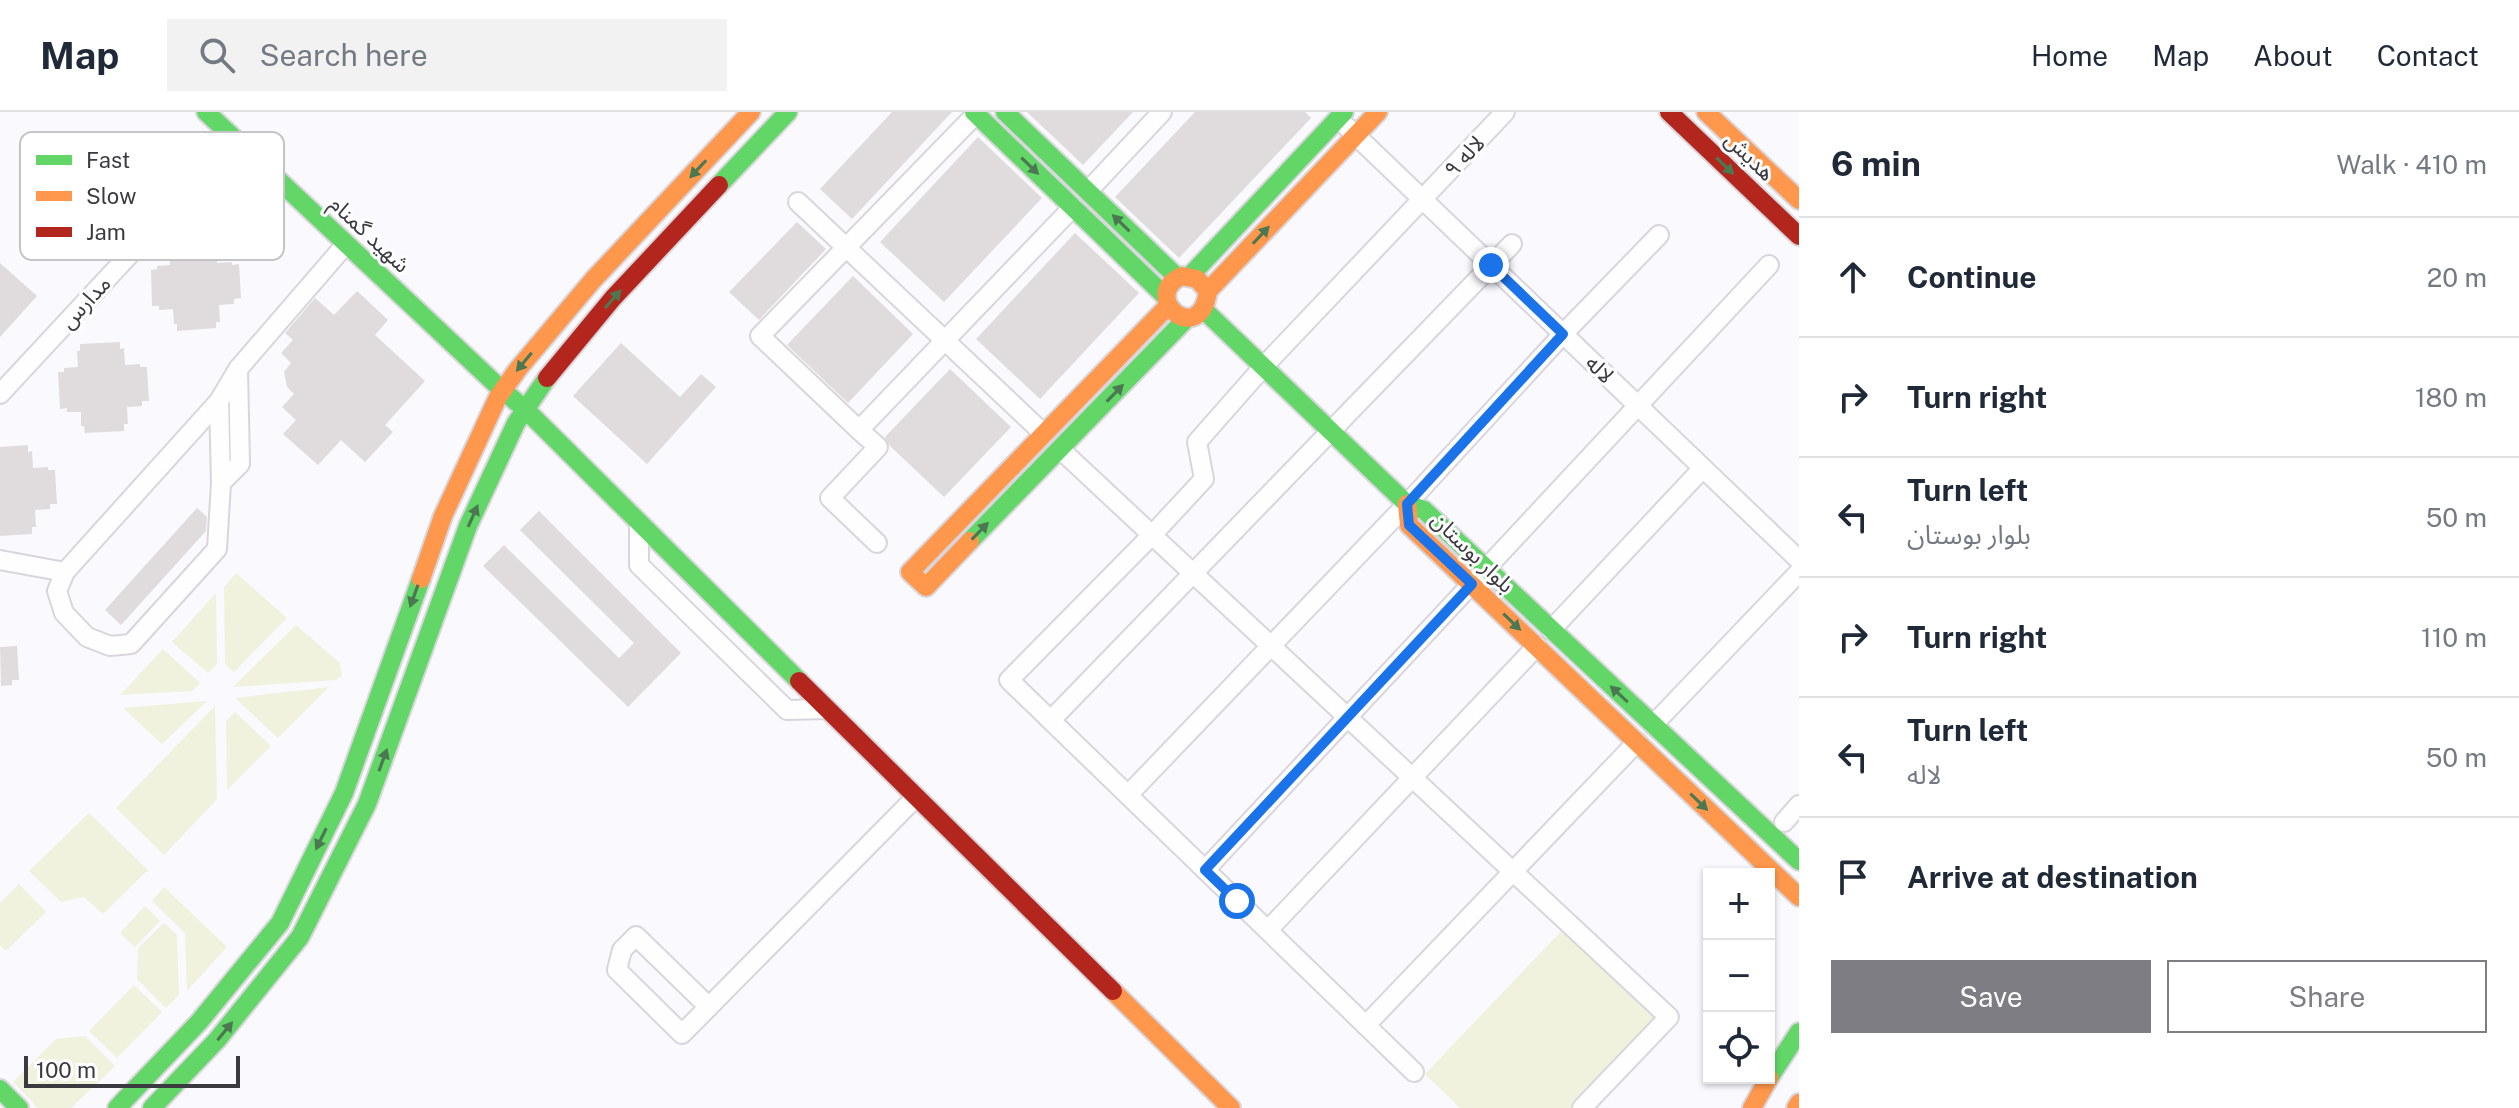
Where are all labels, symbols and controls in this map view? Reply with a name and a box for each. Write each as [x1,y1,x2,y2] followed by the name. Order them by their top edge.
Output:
[167,19,727,91] search box
[40,33,119,78] text: Map
[195,33,239,77] icon: search
[259,37,428,73] text: Search here
[2031,39,2108,72] text: Home
[2152,39,2209,72] text: Map
[2253,39,2333,72] text: About
[2377,39,2479,72] text: Contact
[1720,126,1780,186] street label: هدیش
[1438,130,1490,182] street label: لاله ۹
[20,132,284,260] legend
[1831,144,1921,184] text: 6 min
[86,147,130,173] text: Fast
[2337,149,2487,180] text: Walk · 410 m
[1020,156,1039,175] one-way arrow
[1715,156,1734,174] one-way arrow
[689,159,707,178] one-way arrow
[86,183,136,209] text: Slow
[322,190,415,281] street label: شهید گمنام
[1112,215,1131,233] one-way arrow
[86,219,126,245] text: Jam
[1252,226,1270,245] one-way arrow
[1473,247,1509,283] route end
[1831,255,1875,299] icon: ahead
[1907,259,2037,295] text: Continue
[2427,262,2487,293] text: 20 m
[54,270,117,334] street label: مدارس
[603,290,621,309] one-way arrow
[1580,350,1620,388] street label: لاله
[516,352,533,372] one-way arrow
[1831,375,1875,419] icon: right
[1907,379,2047,415] text: Turn right
[2415,382,2487,413] text: 180 m
[1105,384,1123,403] one-way arrow
[1907,472,2028,508] text: Turn left
[1831,495,1875,539] icon: left
[2426,502,2487,533] text: 50 m
[466,504,480,528] one-way arrow
[1426,506,1520,598] street label: بلوار بوستان
[1907,519,2031,550] text: بلوار بوستان
[970,522,989,541] one-way arrow
[407,584,420,608] one-way arrow
[1502,613,1521,631] one-way arrow
[1831,615,1875,659] icon: right
[1907,619,2047,655] text: Turn right
[2421,622,2487,653] text: 110 m
[1610,685,1629,703] one-way arrow
[1907,712,2028,748] text: Turn left
[1831,735,1875,779] icon: left
[2426,742,2487,773] text: 50 m
[377,748,390,772] one-way arrow
[1907,759,1942,790] text: لاله
[1689,792,1708,811] one-way arrow
[315,827,328,850] one-way arrow
[1831,855,1875,899] icon: arrive
[1907,859,2198,895] text: Arrive at destination
[1703,868,1775,1084] map controls
[1703,868,1775,940] button: +
[1219,883,1255,919] route start
[1703,940,1775,1012] button: −
[1831,960,2151,1033] button: Save
[2167,960,2487,1033] button: Share
[1703,1012,1775,1084] button: locate
[216,1021,232,1041] one-way arrow
[24,1052,240,1088] scale bar
[36,1057,96,1083] text: 100 m

